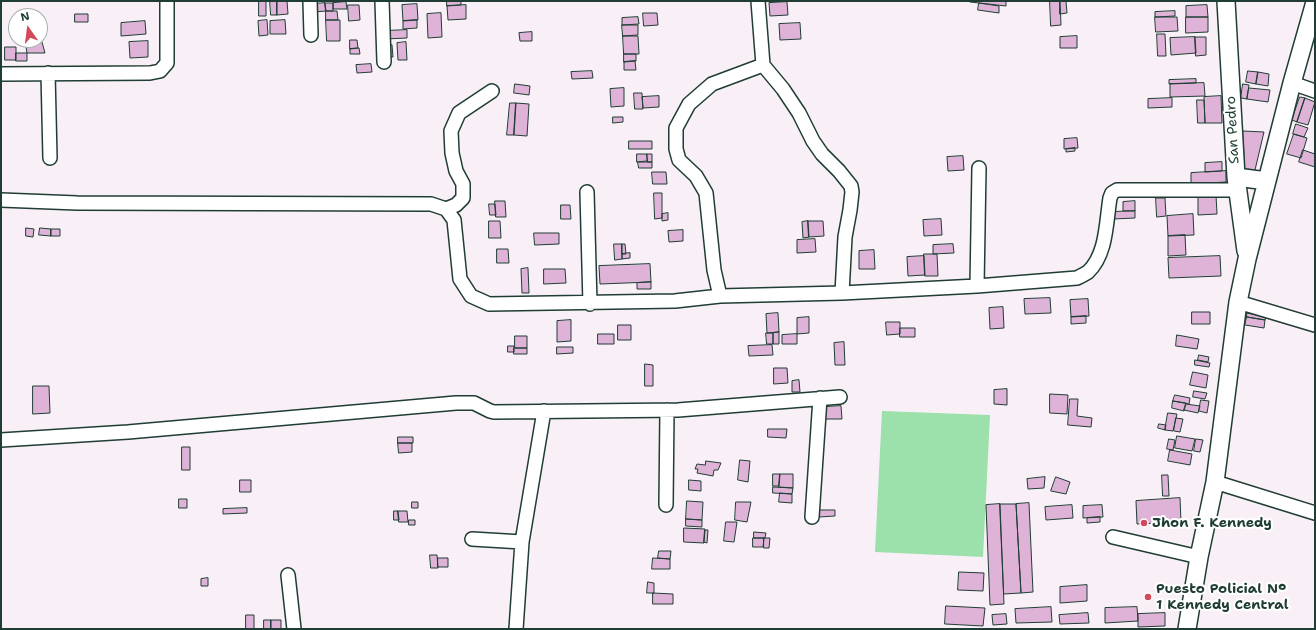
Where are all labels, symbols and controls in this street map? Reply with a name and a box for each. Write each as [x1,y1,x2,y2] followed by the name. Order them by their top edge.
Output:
[8,8,48,48] north arrow
[19,9,31,25] text: N
[1223,96,1243,164] street label: San Pedro
[1152,515,1272,531] place label: Jhon F. Kennedy
[1139,518,1149,528] marker: Jhon F. Kennedy
[1156,581,1289,614] place label: Puesto Policial N° 1 Kennedy Central
[1143,592,1153,602] marker: Puesto Policial N° 1 Kennedy Central

